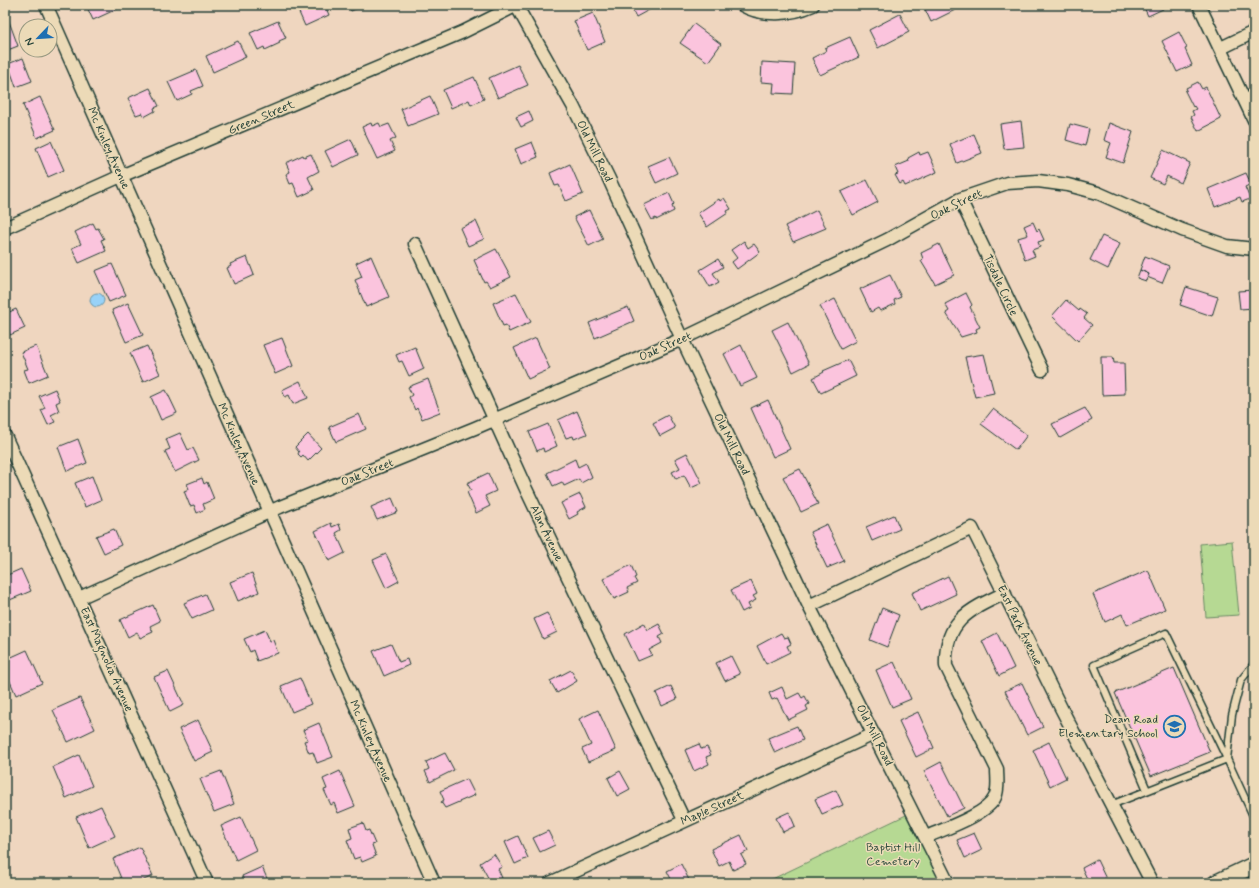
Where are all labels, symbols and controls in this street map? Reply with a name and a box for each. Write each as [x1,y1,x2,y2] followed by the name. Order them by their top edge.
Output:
[18,18,58,58] north arrow
[22,36,38,48] text: N
[226,97,297,139] street label: Green Street
[83,105,133,192] street label: Mc Kinley Avenue
[572,118,616,185] street label: Old Mill Road
[928,185,985,224] street label: Oak Street
[979,252,1021,319] street label: Tisdale Circle
[637,328,695,366] street label: Oak Street
[213,401,263,488] street label: Mc Kinley Avenue
[709,411,753,478] street label: Old Mill Road
[339,455,397,491] street label: Oak Street
[525,502,567,565] street label: Alan Avenue
[993,583,1046,668] street label: East Park Avenue
[75,604,136,715] street label: East Magnolia Avenue
[345,698,395,785] street label: Mc Kinley Avenue
[852,702,896,769] street label: Old Mill Road
[1058,712,1158,742] place label: Dean Road Elementary School
[1161,713,1187,739] school or university icon: Dean Road Elementary School
[678,788,747,830] street label: Maple Street
[866,840,920,870] park label: Baptist Hill Cemetery

